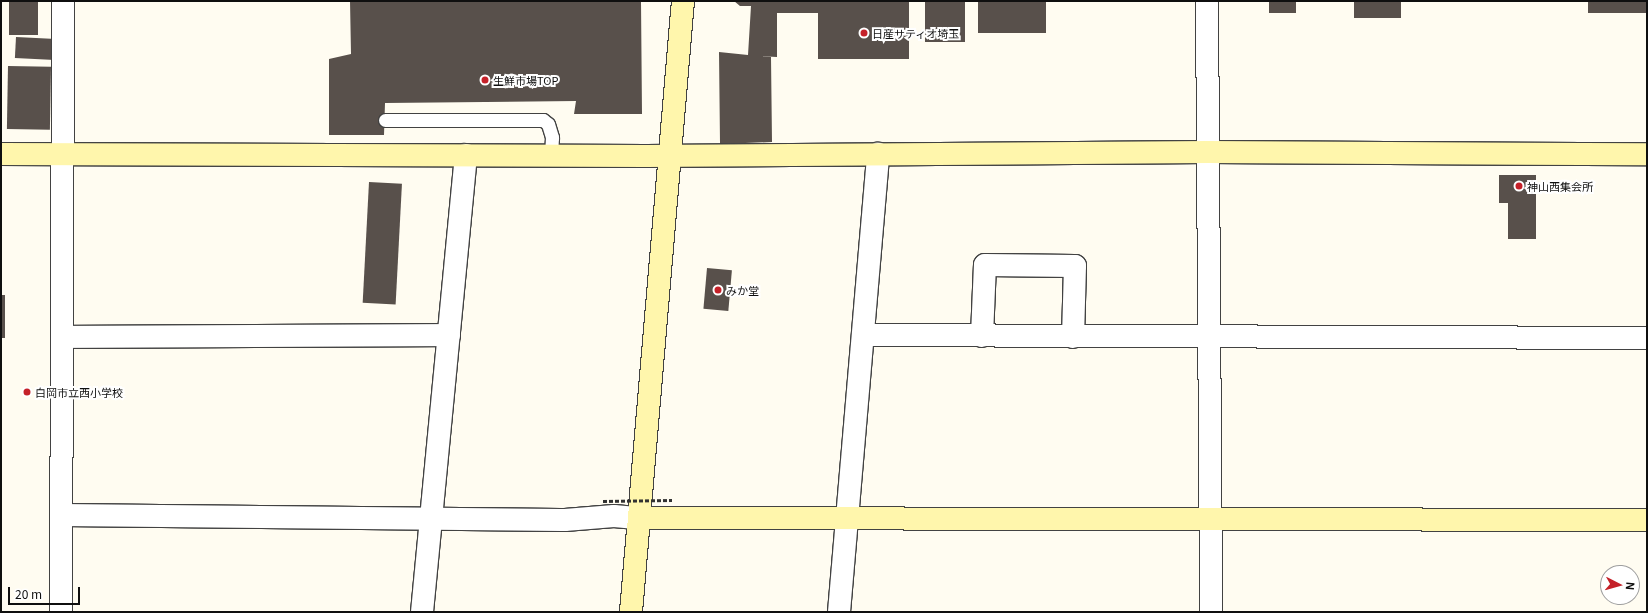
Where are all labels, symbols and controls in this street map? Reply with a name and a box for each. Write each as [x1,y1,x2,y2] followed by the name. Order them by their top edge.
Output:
[872,26,960,40] place label: 日産サティオ埼玉
[859,28,869,38] marker: 日産サティオ埼玉
[493,73,558,87] place label: 生鮮市場TOP
[480,75,490,85] marker: 生鮮市場TOP
[1527,179,1593,193] place label: 神山西集会所
[1514,181,1524,191] marker: 神山西集会所
[726,283,759,297] place label: みか堂
[713,285,723,295] marker: みか堂
[35,385,123,399] place label: 白岡市立西小学校
[22,387,32,397] marker: 白岡市立西小学校
[1600,565,1640,605] north arrow
[10,579,82,605] scale bar
[1623,581,1639,591] text: N
[15,585,42,602] text: 20 m

